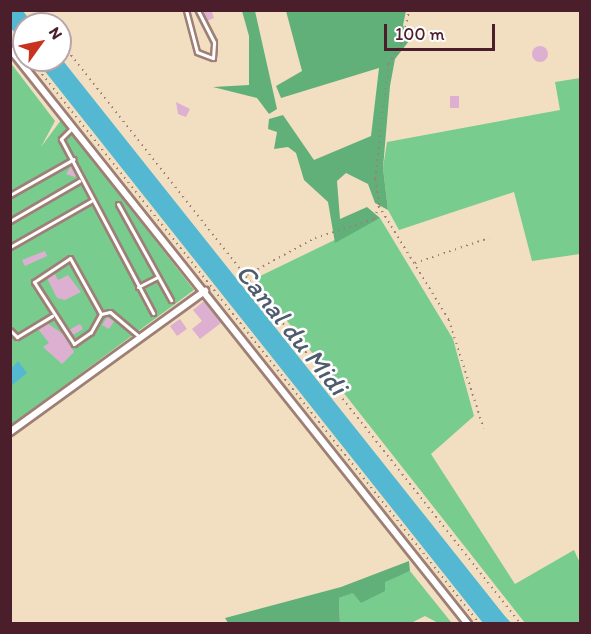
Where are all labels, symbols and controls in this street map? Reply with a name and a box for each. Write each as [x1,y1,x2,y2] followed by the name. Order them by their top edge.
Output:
[12,12,72,72] north arrow
[387,12,498,50] scale bar
[45,23,67,43] text: N
[395,23,445,45] text: 100 m
[229,257,355,401] water label: Canal du Midi

